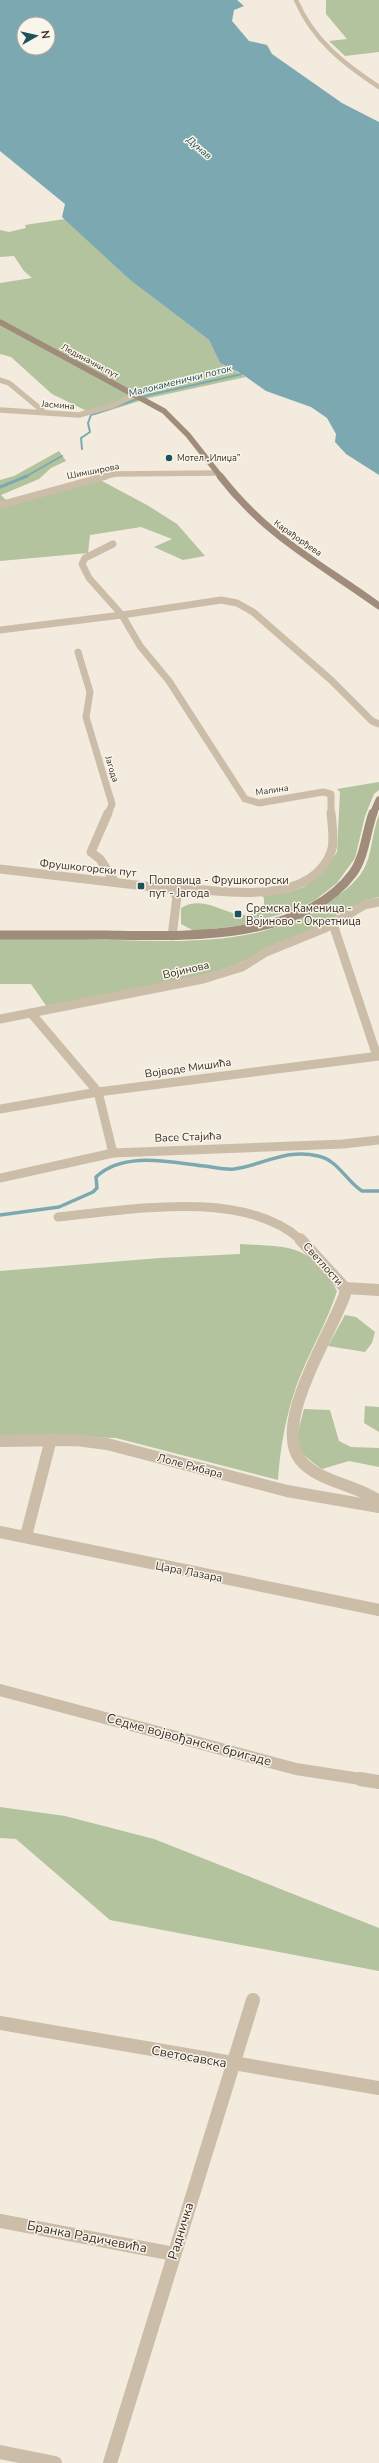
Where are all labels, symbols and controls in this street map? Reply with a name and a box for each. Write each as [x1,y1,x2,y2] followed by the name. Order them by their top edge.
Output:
[16,16,56,56] north arrow
[37,30,53,40] text: N
[182,132,215,163] water label: Дунав
[59,341,121,381] street label: Лединачки пут
[127,361,234,401] water label: Малокаменички поток
[40,397,75,412] street label: Јасмина
[177,452,240,464] place label: Мотел „Илиџа”
[164,453,174,463] marker: Мотел „Илиџа”
[66,460,120,482] street label: Шимширова
[272,517,325,559] street label: Карађорђева
[102,753,122,784] street label: Јагода
[255,782,289,798] street label: Малина
[39,855,137,881] street label: Фрушкогорски пут
[149,873,289,901] place label: Поповица - Фрушкогорски пут - Јагода
[136,881,146,891] marker: Поповица - Фрушкогорски пут - Јагода
[246,901,361,929] place label: Сремска Каменица - Војиново - Окретница
[233,909,243,919] marker: Сремска Каменица - Војиново - Окретница
[161,957,211,983] street label: Војинова
[144,1054,232,1081] street label: Војводе Мишића
[154,1128,222,1146] street label: Васе Стајића
[300,1239,346,1289] street label: Светлости
[156,1450,224,1482] street label: Лоле Рибара
[154,1558,224,1586] street label: Цара Лазара
[105,1709,273,1771] street label: Седме војвођанске бригаде
[150,2042,228,2072] street label: Светосавска
[164,2200,198,2262] street label: Радничка
[25,2217,149,2257] street label: Бранка Радичевића

